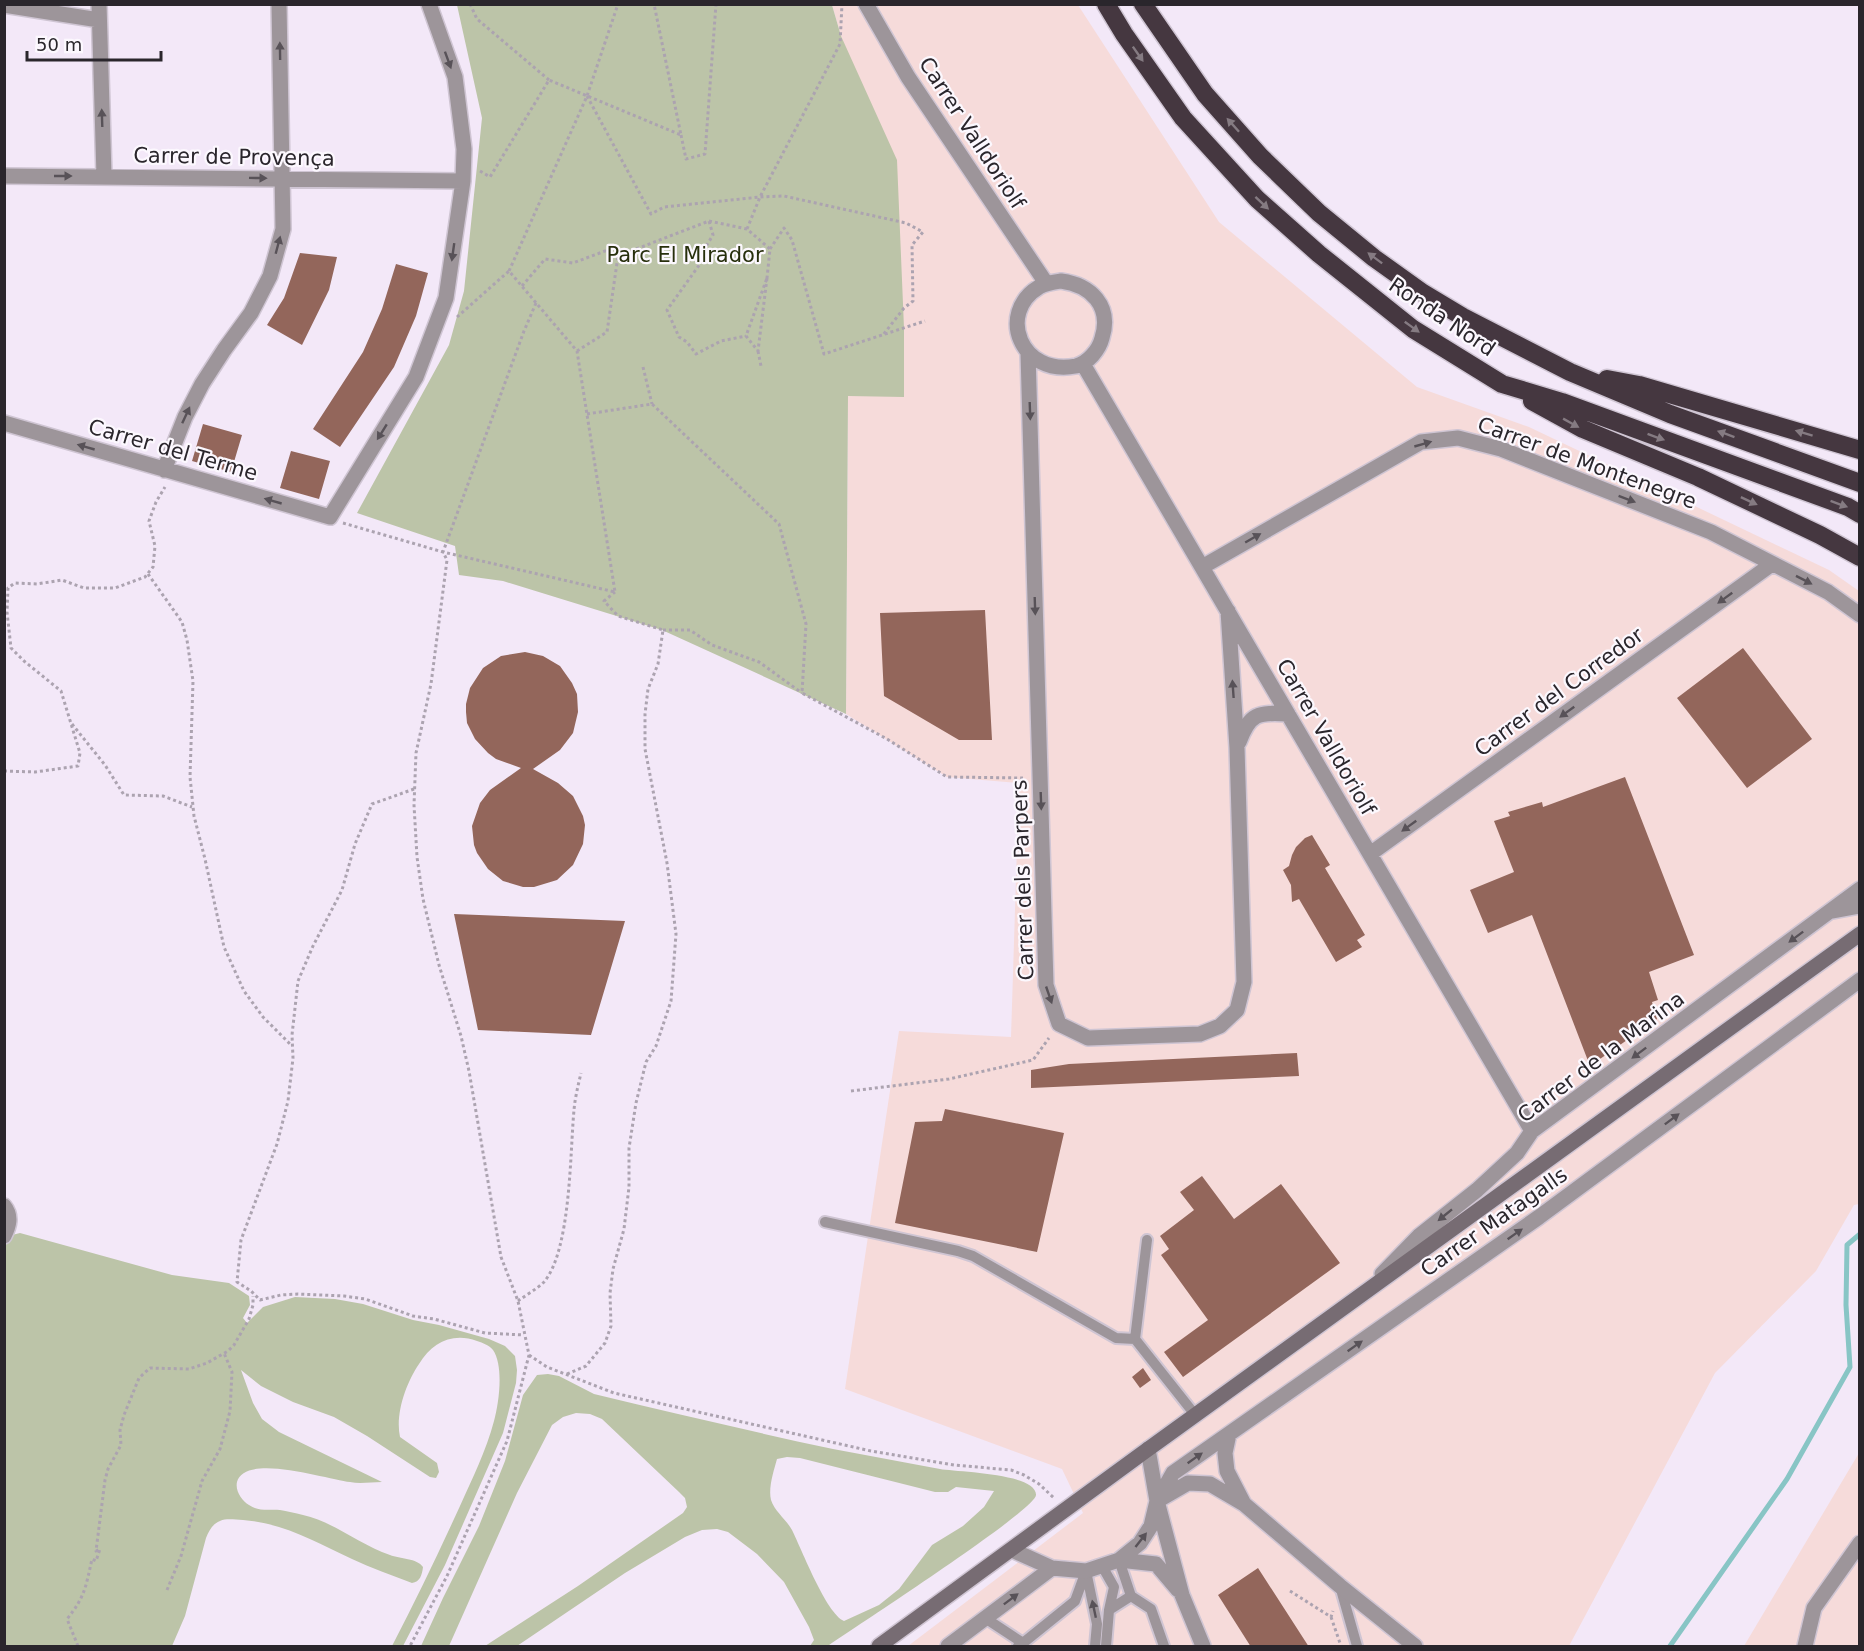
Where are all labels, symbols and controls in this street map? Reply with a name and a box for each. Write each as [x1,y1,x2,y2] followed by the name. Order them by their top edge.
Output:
[27,24,160,62] scale bar
[36,34,82,55] text: 50 m
[275,42,285,61] one-way arrow
[1132,45,1144,61] one-way arrow
[444,51,454,69] one-way arrow
[914,53,1030,214] street label: Carrer Valldoriolf
[97,108,107,127] one-way arrow
[1227,118,1240,133] one-way arrow
[133,143,335,171] street label: Carrer de Provença
[54,171,73,181] one-way arrow
[248,173,267,183] one-way arrow
[1255,196,1269,210] one-way arrow
[274,236,284,255] one-way arrow
[448,243,457,262] one-way arrow
[606,243,764,267] park label: Parc El Mirador
[1367,252,1383,264] one-way arrow
[1384,273,1500,361] street label: Ronda Nord
[1405,321,1420,333] one-way arrow
[1025,402,1034,421] one-way arrow
[181,406,191,424] one-way arrow
[1474,412,1700,514] street label: Carrer de Montenegre
[86,414,260,486] street label: Carrer del Terme
[1563,418,1580,428] one-way arrow
[377,424,388,440] one-way arrow
[1795,428,1813,437] one-way arrow
[1717,429,1735,438] one-way arrow
[1647,433,1665,443] one-way arrow
[1414,439,1432,448] one-way arrow
[77,442,95,451] one-way arrow
[1618,495,1636,504] one-way arrow
[264,496,282,505] one-way arrow
[1741,497,1758,506] one-way arrow
[1830,500,1848,510] one-way arrow
[1244,533,1261,543] one-way arrow
[1796,575,1813,585] one-way arrow
[1717,592,1733,604] one-way arrow
[1030,596,1040,615] one-way arrow
[1470,623,1648,761] street label: Carrer del Corredor
[1272,655,1381,820] street label: Carrer Valldoriolf
[1228,680,1237,699] one-way arrow
[1559,706,1575,718] one-way arrow
[1008,779,1038,981] street label: Carrer dels Parpers
[1036,791,1045,810] one-way arrow
[1401,820,1417,832] one-way arrow
[1788,930,1803,942] one-way arrow
[1045,986,1055,1004] one-way arrow
[1513,987,1689,1127] street label: Carrer de la Marina
[1631,1046,1646,1058] one-way arrow
[1663,1113,1679,1125] one-way arrow
[1416,1163,1572,1281] street label: Carrer Matagalls
[1438,1209,1453,1221] one-way arrow
[1506,1228,1522,1240] one-way arrow
[1346,1340,1362,1352] one-way arrow
[1187,1453,1203,1464] one-way arrow
[1134,1532,1147,1548] one-way arrow
[1004,1593,1019,1605] one-way arrow
[1088,1599,1098,1618] one-way arrow

